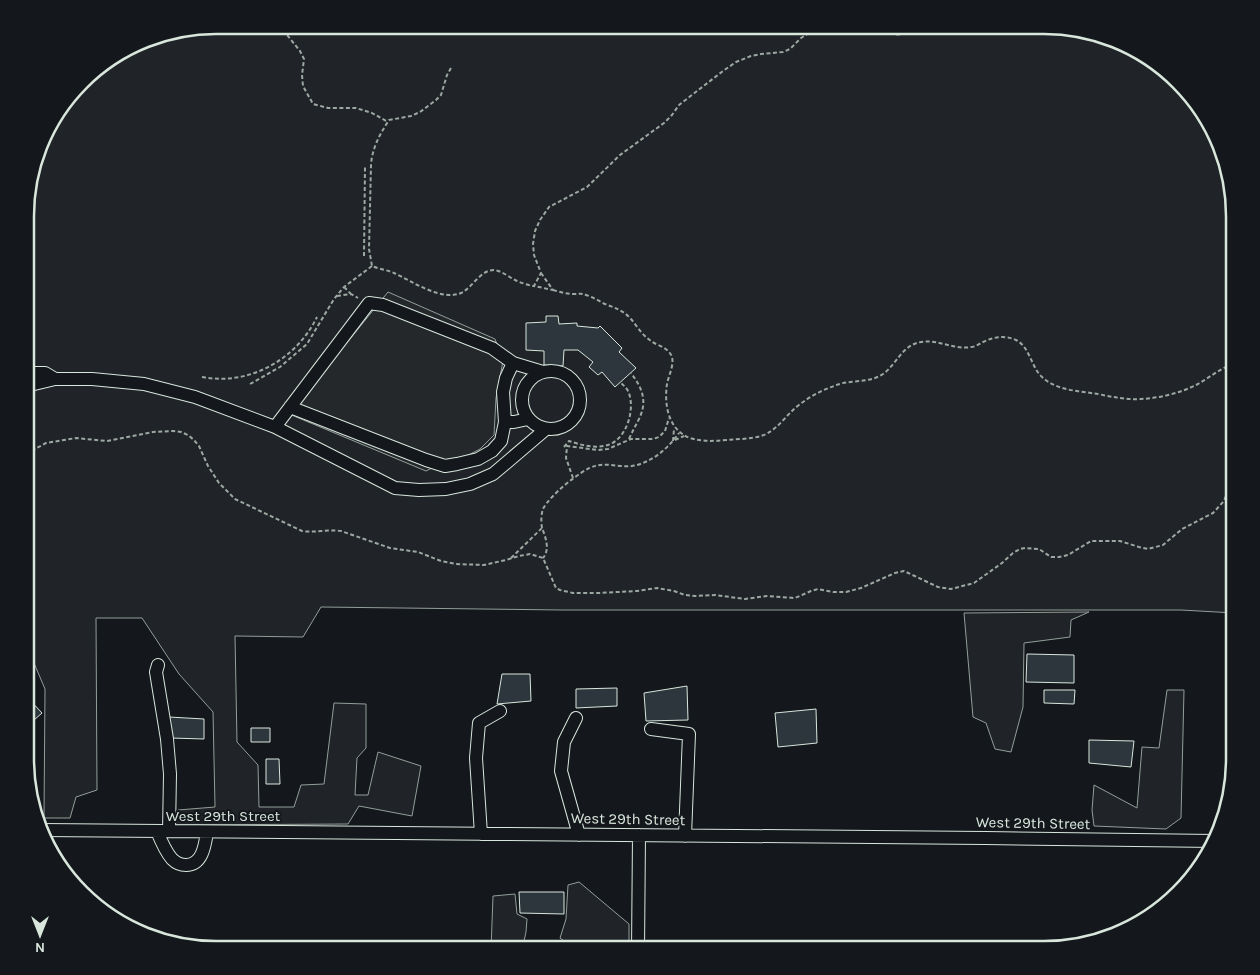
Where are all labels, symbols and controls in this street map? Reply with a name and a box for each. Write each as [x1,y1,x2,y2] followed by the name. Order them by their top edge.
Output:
[166,807,281,825] street label: West 29th Street
[571,809,686,829] street label: West 29th Street
[976,813,1091,833] street label: West 29th Street
[15,910,65,960] north arrow
[35,939,45,956] text: N

